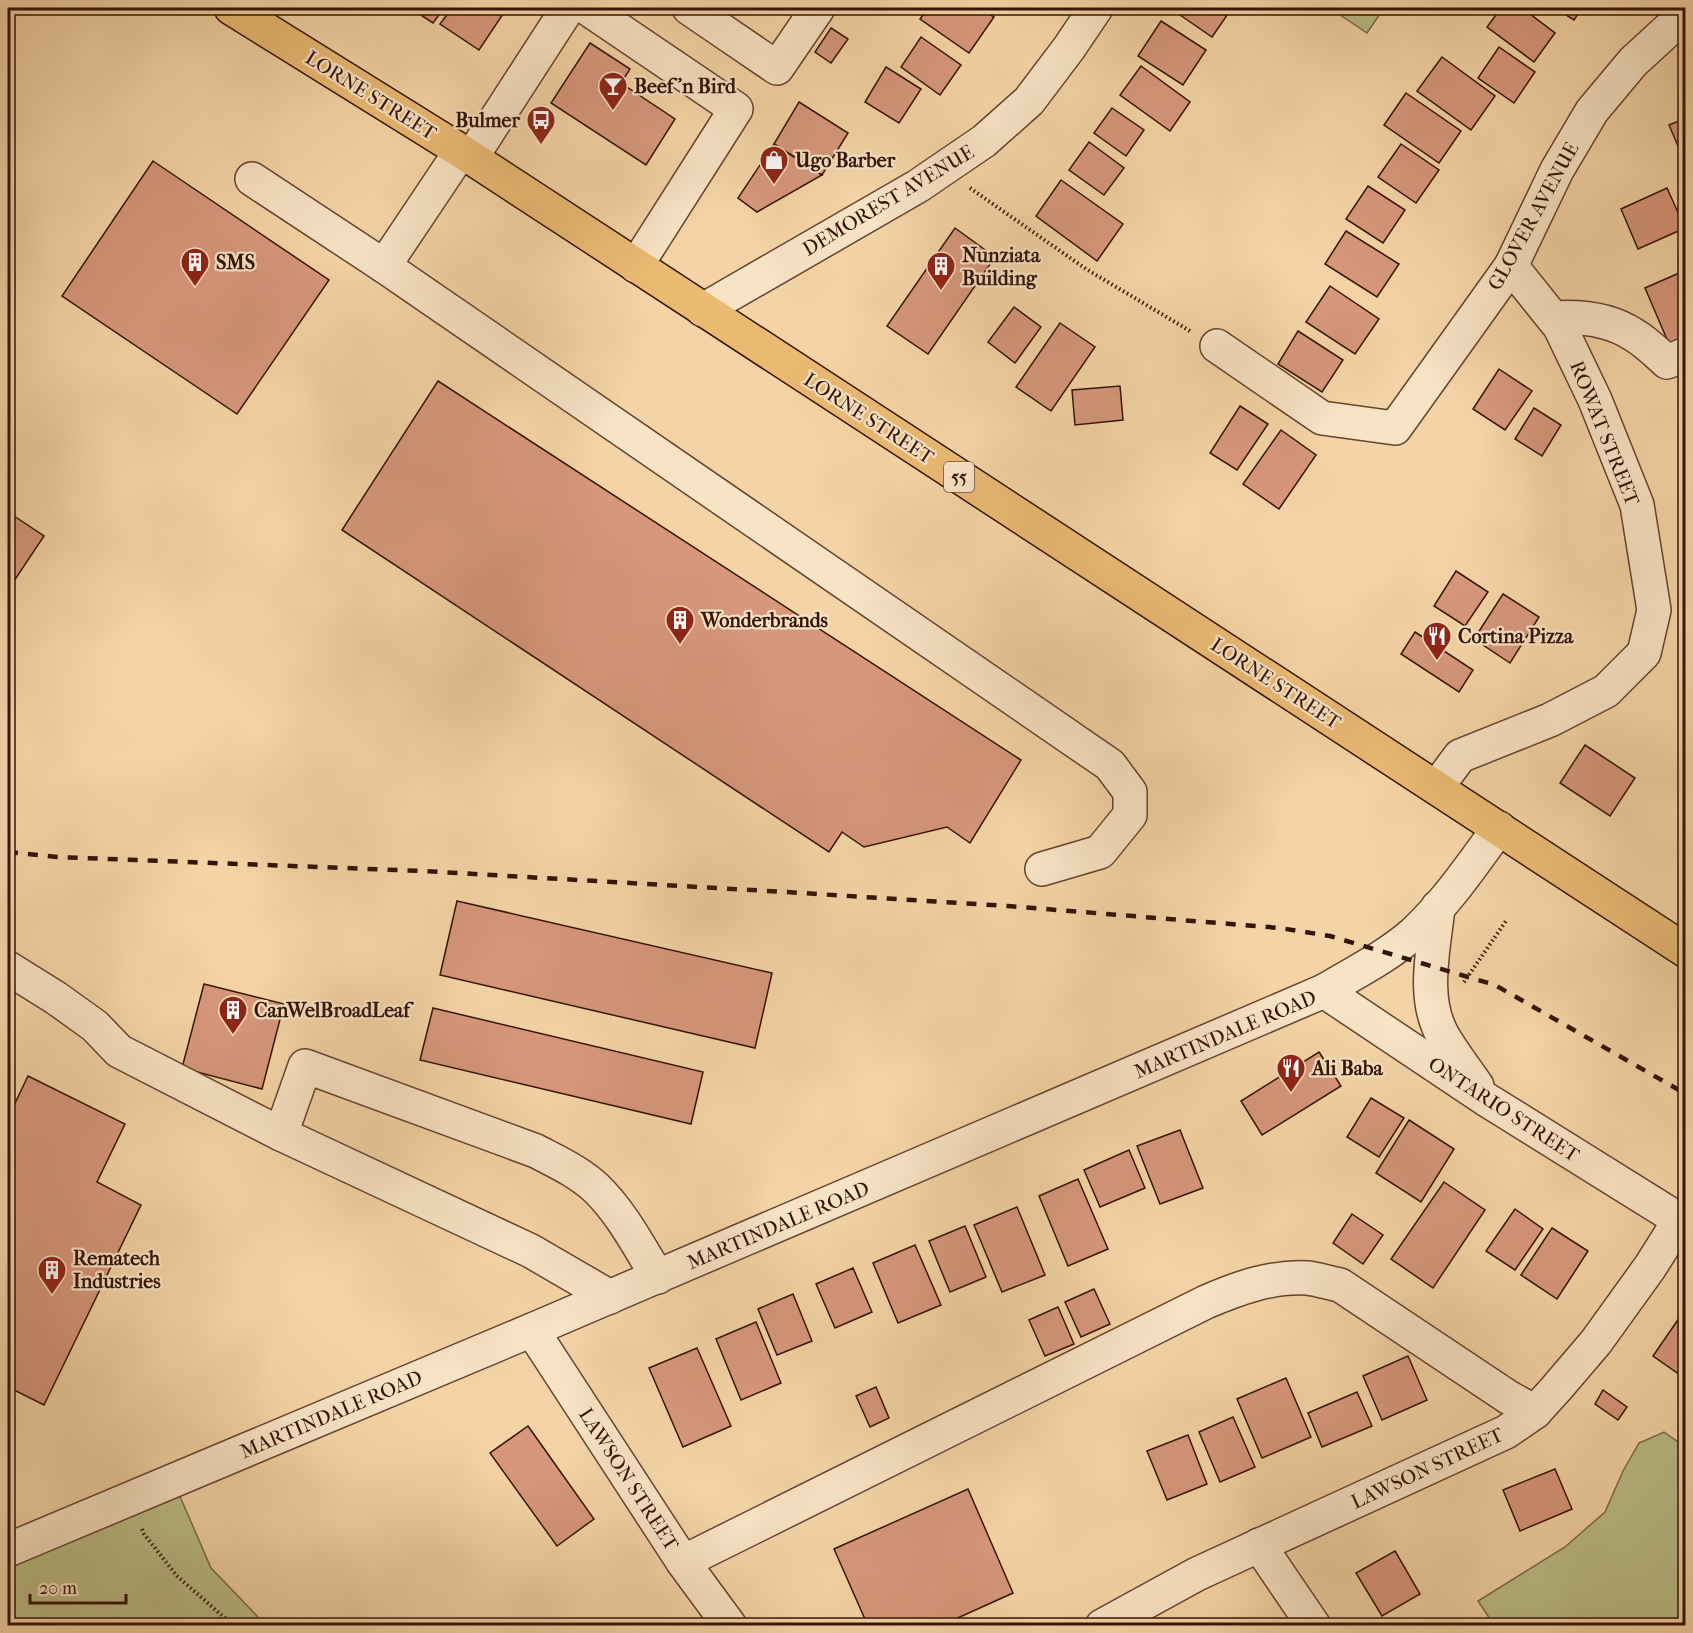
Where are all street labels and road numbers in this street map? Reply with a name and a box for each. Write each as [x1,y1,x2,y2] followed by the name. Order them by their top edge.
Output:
[301,46,441,145] street label: LORNE STREET
[1483,138,1584,294] street label: GLOVER AVENUE
[798,140,978,261] street label: DEMOREST AVENUE
[1565,357,1644,509] street label: ROWAT STREET
[800,368,938,469] street label: LORNE STREET
[944,462,974,492] road number: 55
[1207,633,1345,734] street label: LORNE STREET
[1131,986,1320,1083] street label: MARTINDALE ROAD
[1424,1052,1584,1167] street label: ONTARIO STREET
[684,1177,873,1274] street label: MARTINDALE ROAD
[237,1366,426,1463] street label: MARTINDALE ROAD
[574,1404,684,1555] street label: LAWSON STREET
[1347,1423,1507,1514] street label: LAWSON STREET

